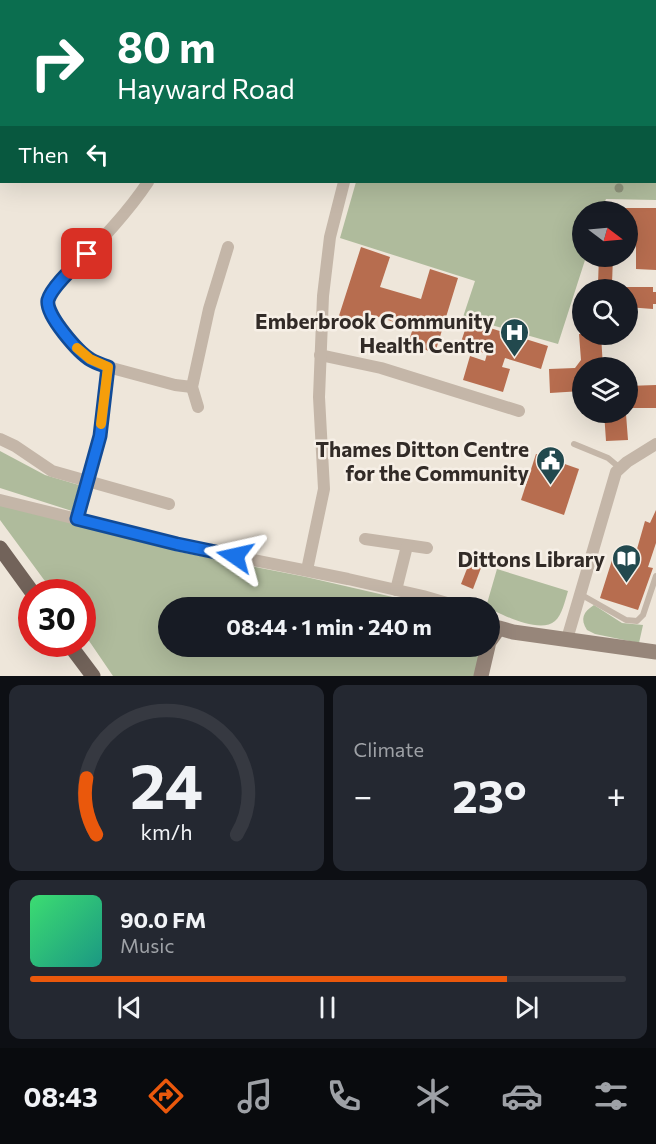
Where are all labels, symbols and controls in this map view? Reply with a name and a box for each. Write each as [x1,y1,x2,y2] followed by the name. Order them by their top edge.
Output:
[117,20,216,72] text: 80 m
[18,24,96,102] icon: right
[117,72,295,105] text: Hayward Road
[81,138,114,171] icon: left
[18,141,69,168] text: Then
[572,201,638,267] north arrow
[572,201,638,423] map controls
[61,228,112,279] pin
[70,237,103,270] icon: arrive
[572,279,638,345] button: search
[255,308,494,357] place label: Emberbrook Community Health Centre
[499,316,531,358] hospital icon: Emberbrook Community Health Centre
[572,357,638,423] button: layers
[316,436,529,485] place label: Thames Ditton Centre for the Community
[534,444,566,486] public building icon: Thames Ditton Centre for the Community
[203,524,267,588] position arrow
[610,542,642,584] library icon: Dittons Library
[457,546,605,571] place label: Dittons Library
[18,579,96,657] speed limit sign: 30
[226,613,432,640] text: 08:44 · 1 min · 240 m
[354,737,424,761] text: Climate
[130,746,203,822] text: 24
[452,767,527,822] text: 23°
[354,774,372,815] text: −
[607,774,626,815] text: +
[140,818,192,844] text: km/h
[120,906,206,933] text: 90.0 FM
[120,933,174,957] text: Music
[113,991,146,1024] icon: previous
[311,991,344,1024] icon: pause
[510,991,543,1024] icon: next
[145,1075,187,1117] icon: directions
[234,1075,276,1117] icon: music
[323,1075,365,1117] icon: phone
[412,1075,454,1117] icon: climate
[501,1075,543,1117] icon: car
[590,1075,632,1117] icon: filters
[24,1080,98,1113] text: 08:43

